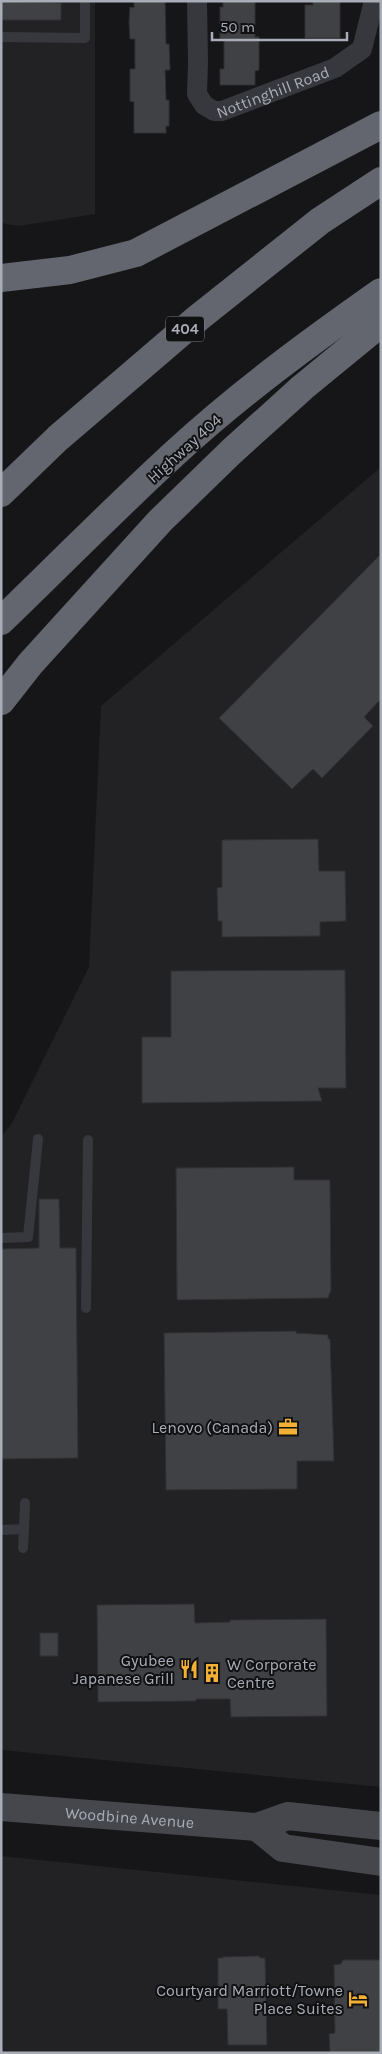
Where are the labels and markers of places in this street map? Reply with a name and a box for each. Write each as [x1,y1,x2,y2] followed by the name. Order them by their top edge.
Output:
[277,1416,299,1438] office icon: Lenovo (Canada)
[152,1418,273,1437] place label: Lenovo (Canada)
[72,1651,174,1688] place label: Gyubee Japanese Grill
[227,1655,316,1692] place label: W Corporate Centre
[178,1658,200,1680] restaurant icon: Gyubee Japanese Grill
[201,1662,223,1684] building icon: W Corporate Centre
[156,1981,343,2018] place label: Courtyard Marriott/Towne Place Suites
[347,1988,369,2010] hotel icon: Courtyard Marriott/Towne Place Suites

